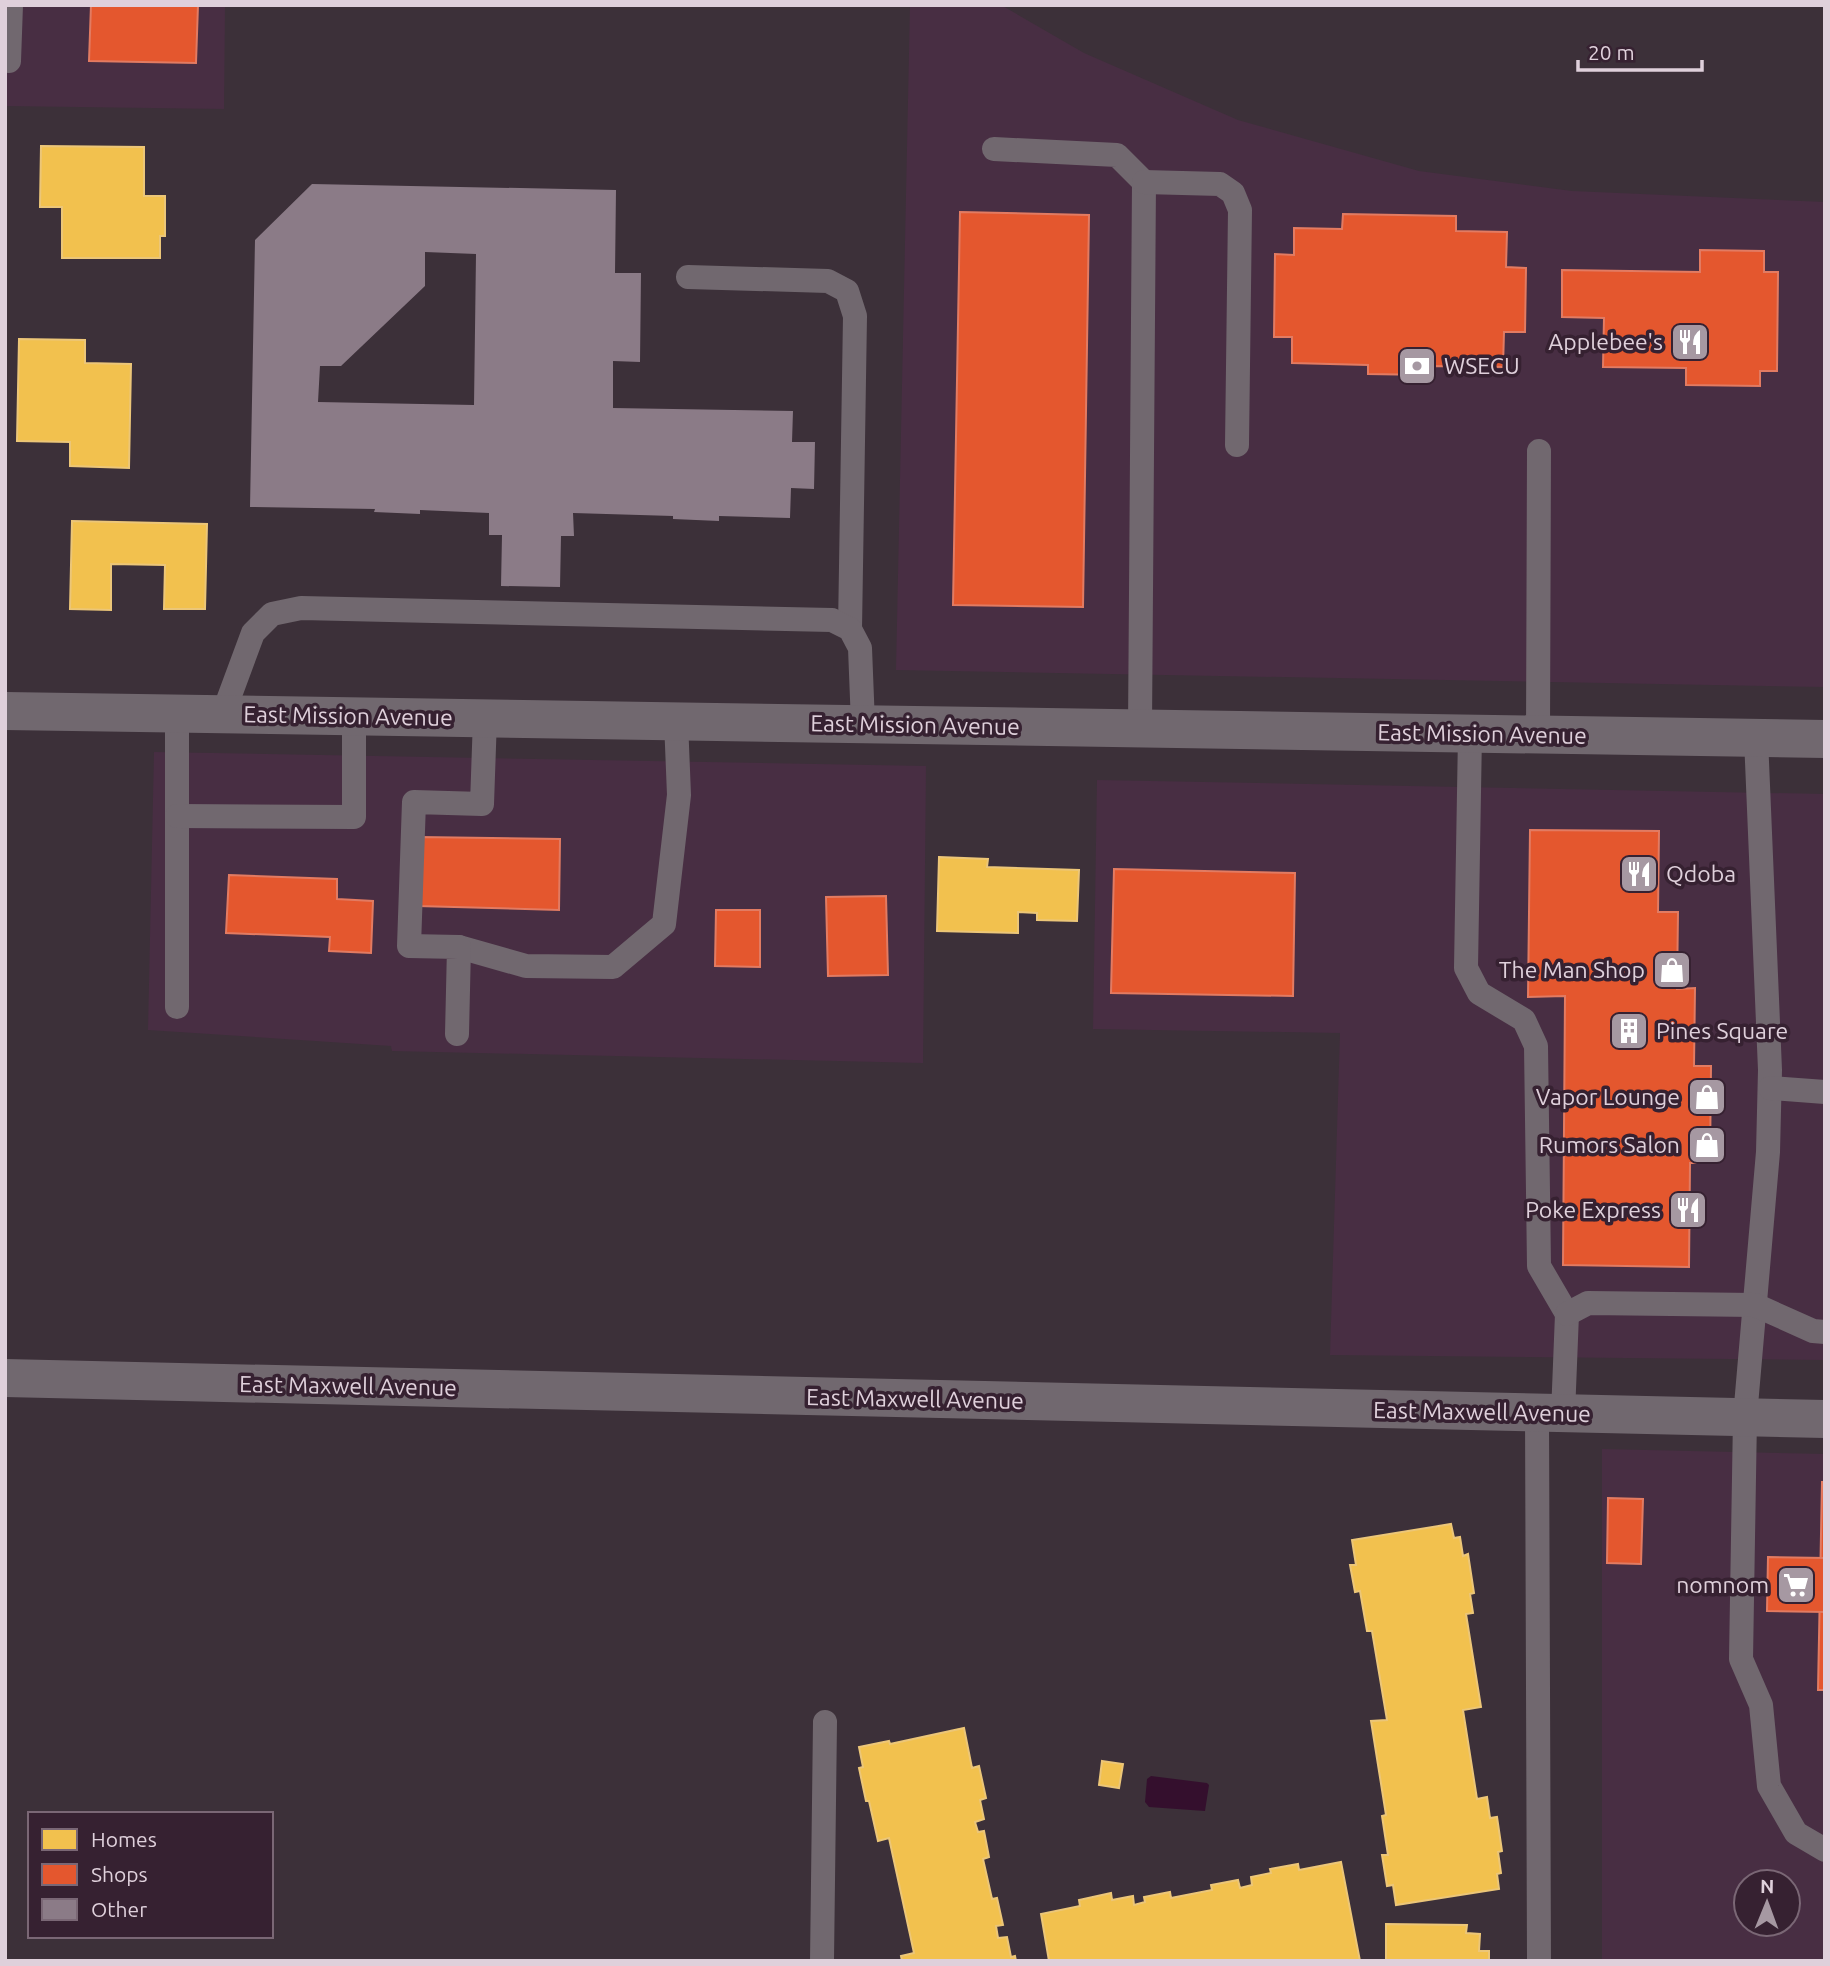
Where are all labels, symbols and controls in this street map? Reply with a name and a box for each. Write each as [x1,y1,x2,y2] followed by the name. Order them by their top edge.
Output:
[1578,28,1702,72] scale bar
[1588,40,1635,64] text: 20 m
[1669,321,1711,363] restaurant icon: Applebee's
[1548,329,1663,354] place label: Applebee's
[1396,345,1438,387] bank icon: WSECU
[1444,353,1520,378] place label: WSECU
[243,701,453,730] street label: East Mission Avenue
[810,710,1020,739] street label: East Mission Avenue
[1377,719,1587,748] street label: East Mission Avenue
[1618,853,1660,895] restaurant icon: Qdoba
[1666,861,1736,886] place label: Qdoba
[1651,949,1693,991] shop icon: The Man Shop
[1499,957,1645,982] place label: The Man Shop
[1608,1010,1650,1052] building icon: Pines Square
[1656,1018,1788,1043] place label: Pines Square
[1686,1076,1728,1118] shop icon: Vapor Lounge
[1536,1084,1680,1109] place label: Vapor Lounge
[1686,1124,1728,1166] shop icon: Rumors Salon
[1539,1132,1680,1157] place label: Rumors Salon
[1667,1189,1709,1231] restaurant icon: Poke Express
[1525,1197,1661,1222] place label: Poke Express
[239,1371,457,1400] street label: East Maxwell Avenue
[806,1384,1024,1413] street label: East Maxwell Avenue
[1373,1397,1591,1426] street label: East Maxwell Avenue
[1775,1564,1817,1606] supermarket icon: nomnom
[1676,1572,1769,1597] place label: nomnom
[28,1812,273,1938] legend
[91,1827,157,1851] text: Homes
[91,1862,148,1886] text: Shops
[1732,1868,1802,1938] north arrow
[1760,1875,1775,1897] text: N
[91,1897,147,1921] text: Other

